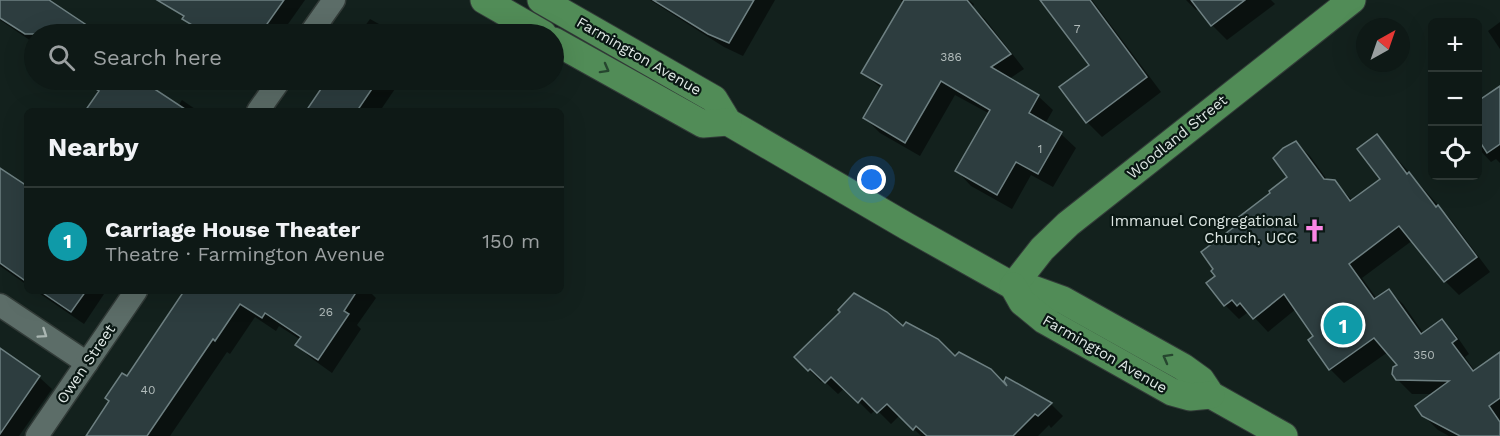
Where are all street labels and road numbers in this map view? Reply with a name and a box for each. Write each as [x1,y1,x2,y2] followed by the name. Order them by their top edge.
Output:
[574,13,704,99] street label: Farmington Avenue
[1123,91,1231,183] street label: Woodland Street
[1040,311,1170,397] street label: Farmington Avenue
[53,320,119,407] street label: Owen Street

